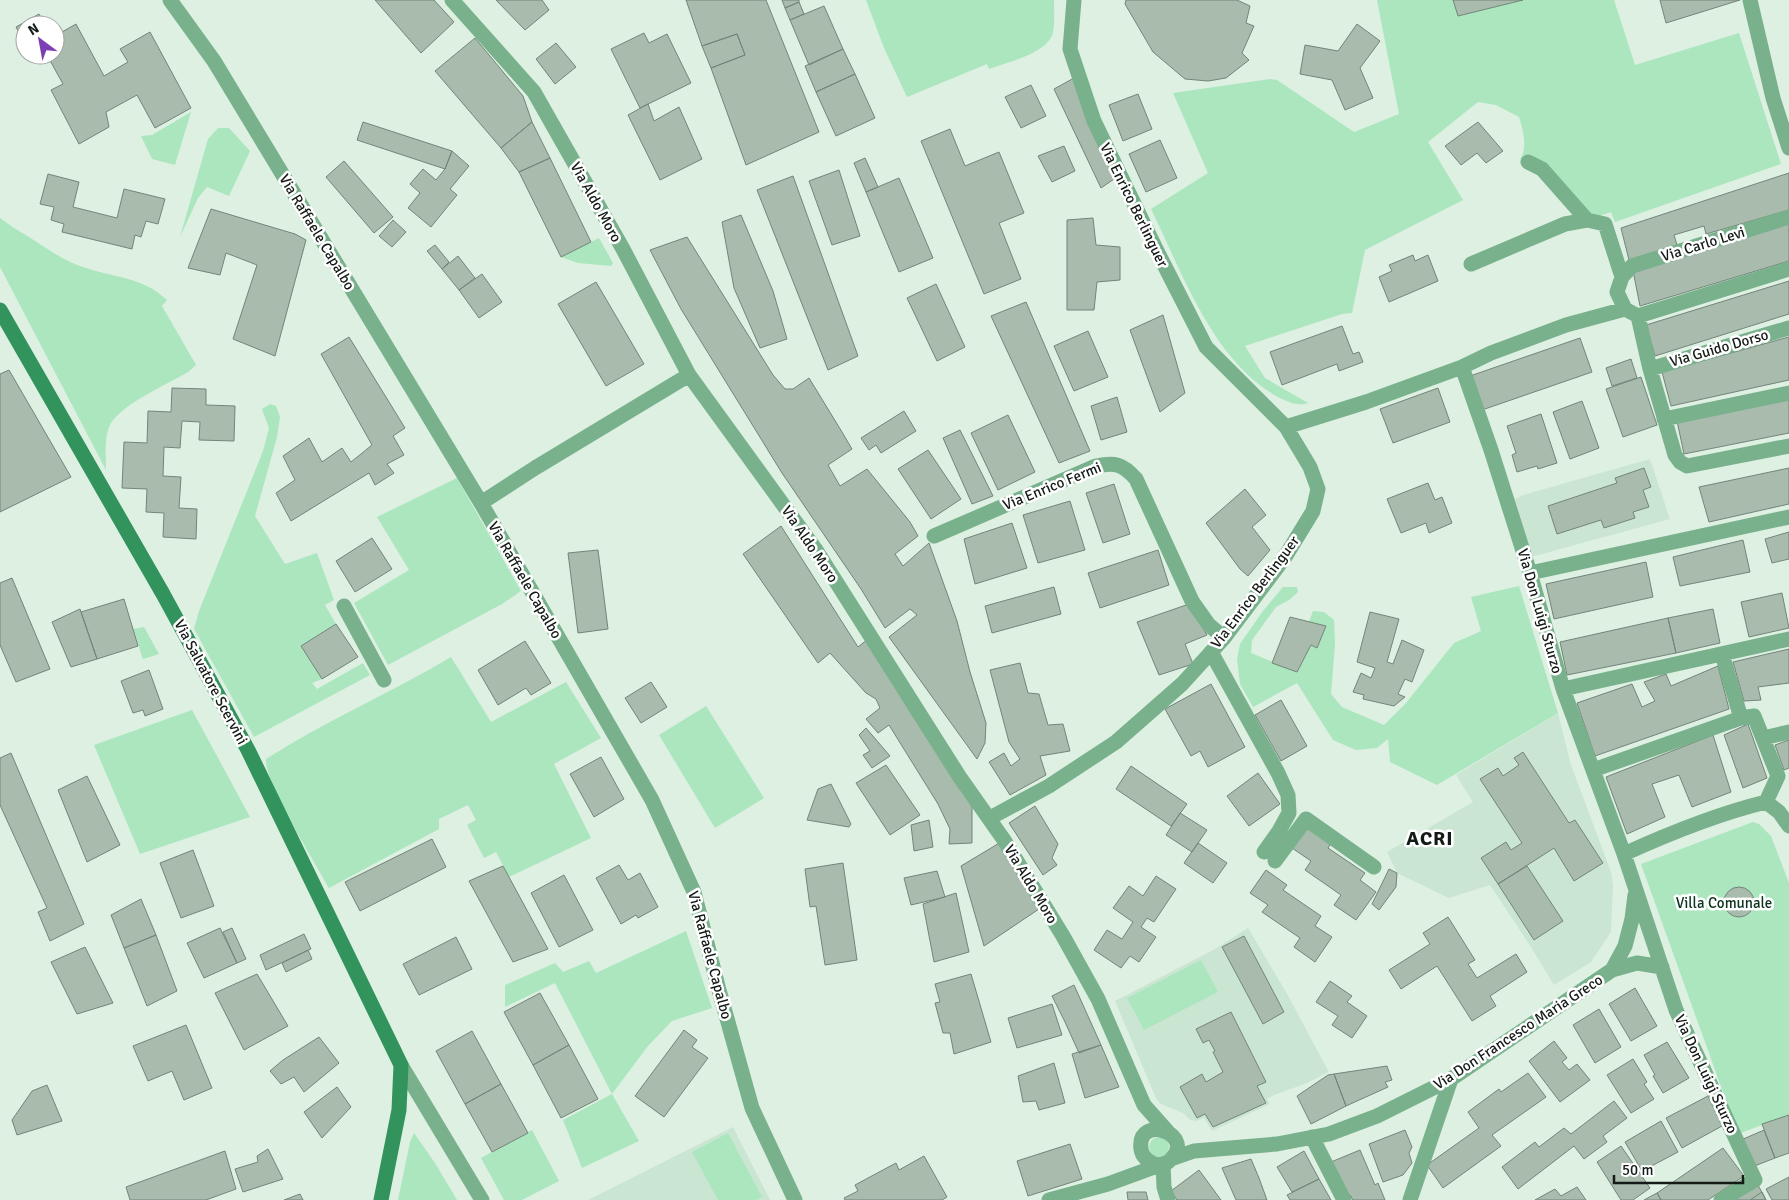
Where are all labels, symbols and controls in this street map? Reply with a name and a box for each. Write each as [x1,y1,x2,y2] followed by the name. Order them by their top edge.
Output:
[15,15,65,65] north arrow
[25,20,42,39] text: N
[1096,140,1172,270] street label: Via Enrico Berlinguer
[567,159,626,245] street label: Via Aldo Moro
[275,171,359,293] street label: Via Raffaele Capalbo
[1659,223,1747,265] street label: Via Carlo Levi
[1668,325,1771,371] street label: Via Guido Dorso
[1000,458,1104,514] street label: Via Enrico Fermi
[778,502,842,586] street label: Via Aldo Moro
[484,518,566,642] street label: Via Raffaele Capalbo
[1207,532,1303,652] street label: Via Enrico Berlinguer
[1514,546,1567,676] street label: Via Don Luigi Sturzo
[170,617,252,747] street label: Via Salvatore Scervini
[1406,826,1454,851] district label: ACRI
[1000,841,1062,927] street label: Via Aldo Moro
[684,889,736,1021] street label: Via Raffaele Capalbo
[1676,894,1772,912] park label: Villa Comunale
[1430,970,1606,1093] street label: Via Don Francesco Maria Greco
[1671,1012,1742,1137] street label: Via Don Luigi Sturzo
[1614,1152,1743,1184] scale bar
[1622,1161,1653,1179] text: 50 m

